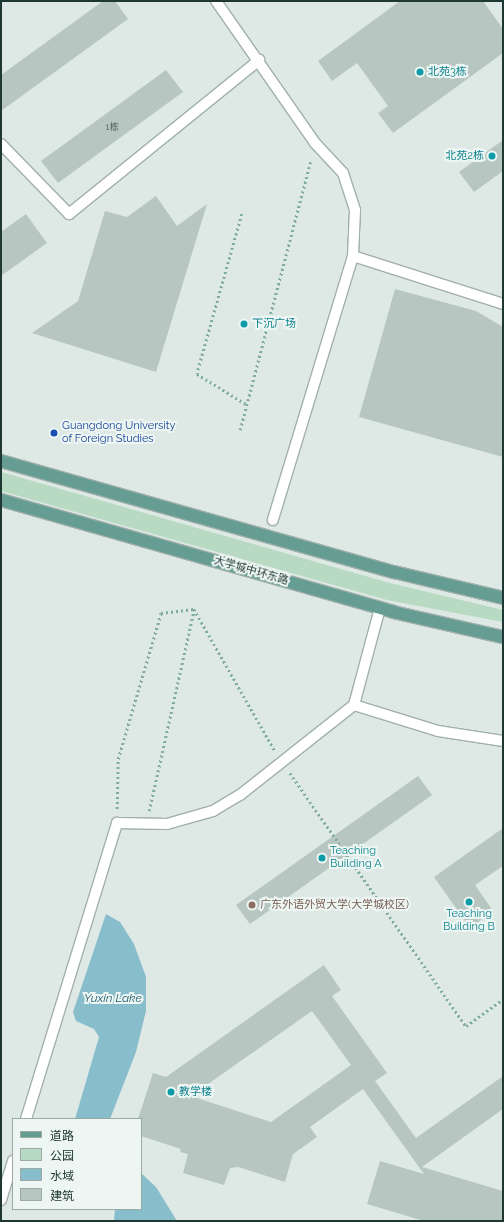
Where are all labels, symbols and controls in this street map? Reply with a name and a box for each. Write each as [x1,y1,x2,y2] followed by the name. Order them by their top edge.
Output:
[428,65,467,79] place label: 北苑3栋
[415,67,425,77] marker: 北苑3栋
[106,122,118,132] house number: 1栋
[445,149,484,163] place label: 北苑2栋
[487,151,497,161] marker: 北苑2栋
[252,317,296,331] place label: 下沉广场
[239,319,249,329] marker: 下沉广场
[62,420,175,446] place label: Guangdong University of Foreign Studies
[49,428,59,438] marker: Guangdong University of Foreign Studies
[212,554,290,588] street label: 大学城中环东路
[330,845,382,871] place label: Teaching Building A
[317,853,327,863] marker: Teaching Building A
[464,897,474,907] marker: Teaching Building B
[260,898,409,912] place label: 广东外语外贸大学(大学城校区)
[247,900,257,910] marker: 广东外语外贸大学(大学城校区)
[443,908,495,934] place label: Teaching Building B
[84,992,142,1006] water label: Yuxin Lake
[179,1085,212,1099] place label: 教学楼
[166,1087,176,1097] marker: 教学楼
[12,1118,142,1210] legend
[50,1129,74,1143] text: 道路
[50,1149,74,1163] text: 公园
[50,1169,74,1183] text: 水域
[50,1189,74,1203] text: 建筑

